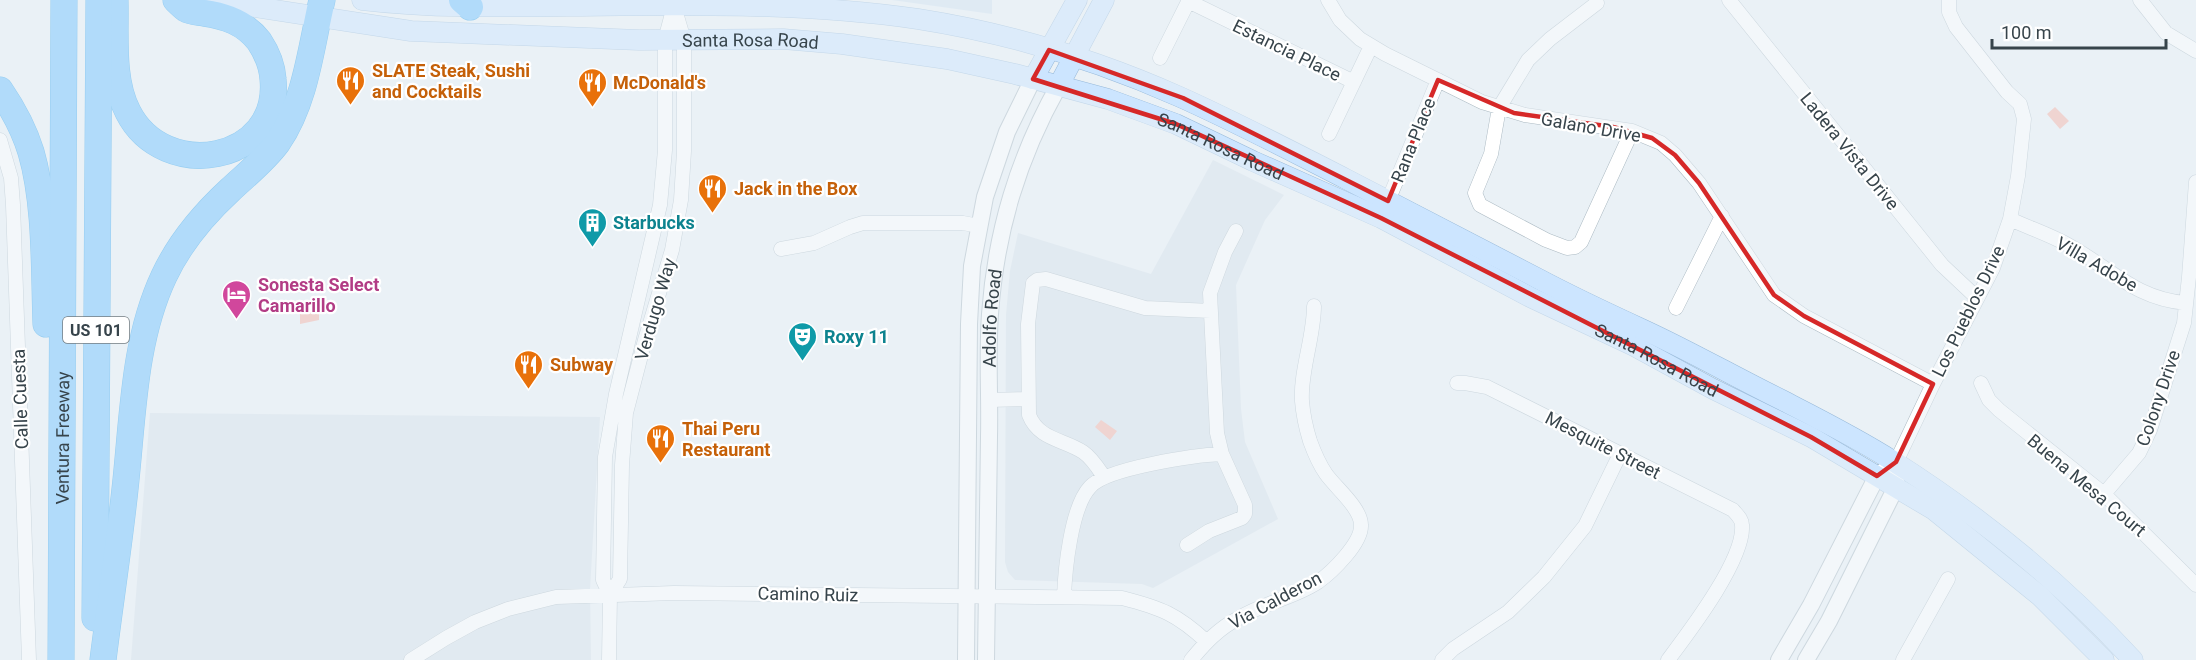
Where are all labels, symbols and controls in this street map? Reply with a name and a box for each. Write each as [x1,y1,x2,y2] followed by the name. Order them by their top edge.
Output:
[1992,12,2166,50] scale bar
[1230,15,1344,85] street label: Estancia Place
[2001,22,2052,43] text: 100 m
[682,28,820,52] street label: Santa Rosa Road
[372,60,530,102] place label: SLATE Steak, Sushi and Cocktails
[335,64,367,106] restaurant icon: SLATE Steak, Sushi and Cocktails
[576,66,608,108] restaurant icon: McDonald's
[613,72,706,93] place label: McDonald's
[1796,88,1904,214] street label: Ladera Vista Drive
[1386,95,1440,185] street label: Rana Place
[1155,108,1287,184] street label: Santa Rosa Road
[1539,108,1643,146] street label: Galano Drive
[697,172,729,214] restaurant icon: Jack in the Box
[734,178,858,199] place label: Jack in the Box
[576,206,608,248] building icon: Starbucks
[613,212,695,233] place label: Starbucks
[2052,232,2142,296] street label: Villa Adobe
[1927,242,2009,380] street label: Los Pueblos Drive
[630,255,680,363] street label: Verdugo Way
[978,267,1005,367] street label: Adolfo Road
[258,274,379,316] place label: Sonesta Select Camarillo
[221,278,253,320] hotel icon: Sonesta Select Camarillo
[63,317,129,343] road number: US 101
[1592,319,1722,401] street label: Santa Rosa Road
[787,320,819,362] theatre icon: Roxy 11
[824,326,889,347] place label: Roxy 11
[2132,347,2184,449] street label: Colony Drive
[8,348,32,450] street label: Calle Cuesta
[513,348,545,390] restaurant icon: Subway
[550,354,614,375] place label: Subway
[51,371,73,505] street label: Ventura Freeway
[1542,407,1664,483] street label: Mesquite Street
[682,418,770,460] place label: Thai Peru Restaurant
[645,422,677,464] restaurant icon: Thai Peru Restaurant
[2024,429,2151,541] street label: Buena Mesa Court
[1225,567,1325,633] street label: Via Calderon
[757,583,859,605] street label: Camino Ruiz

